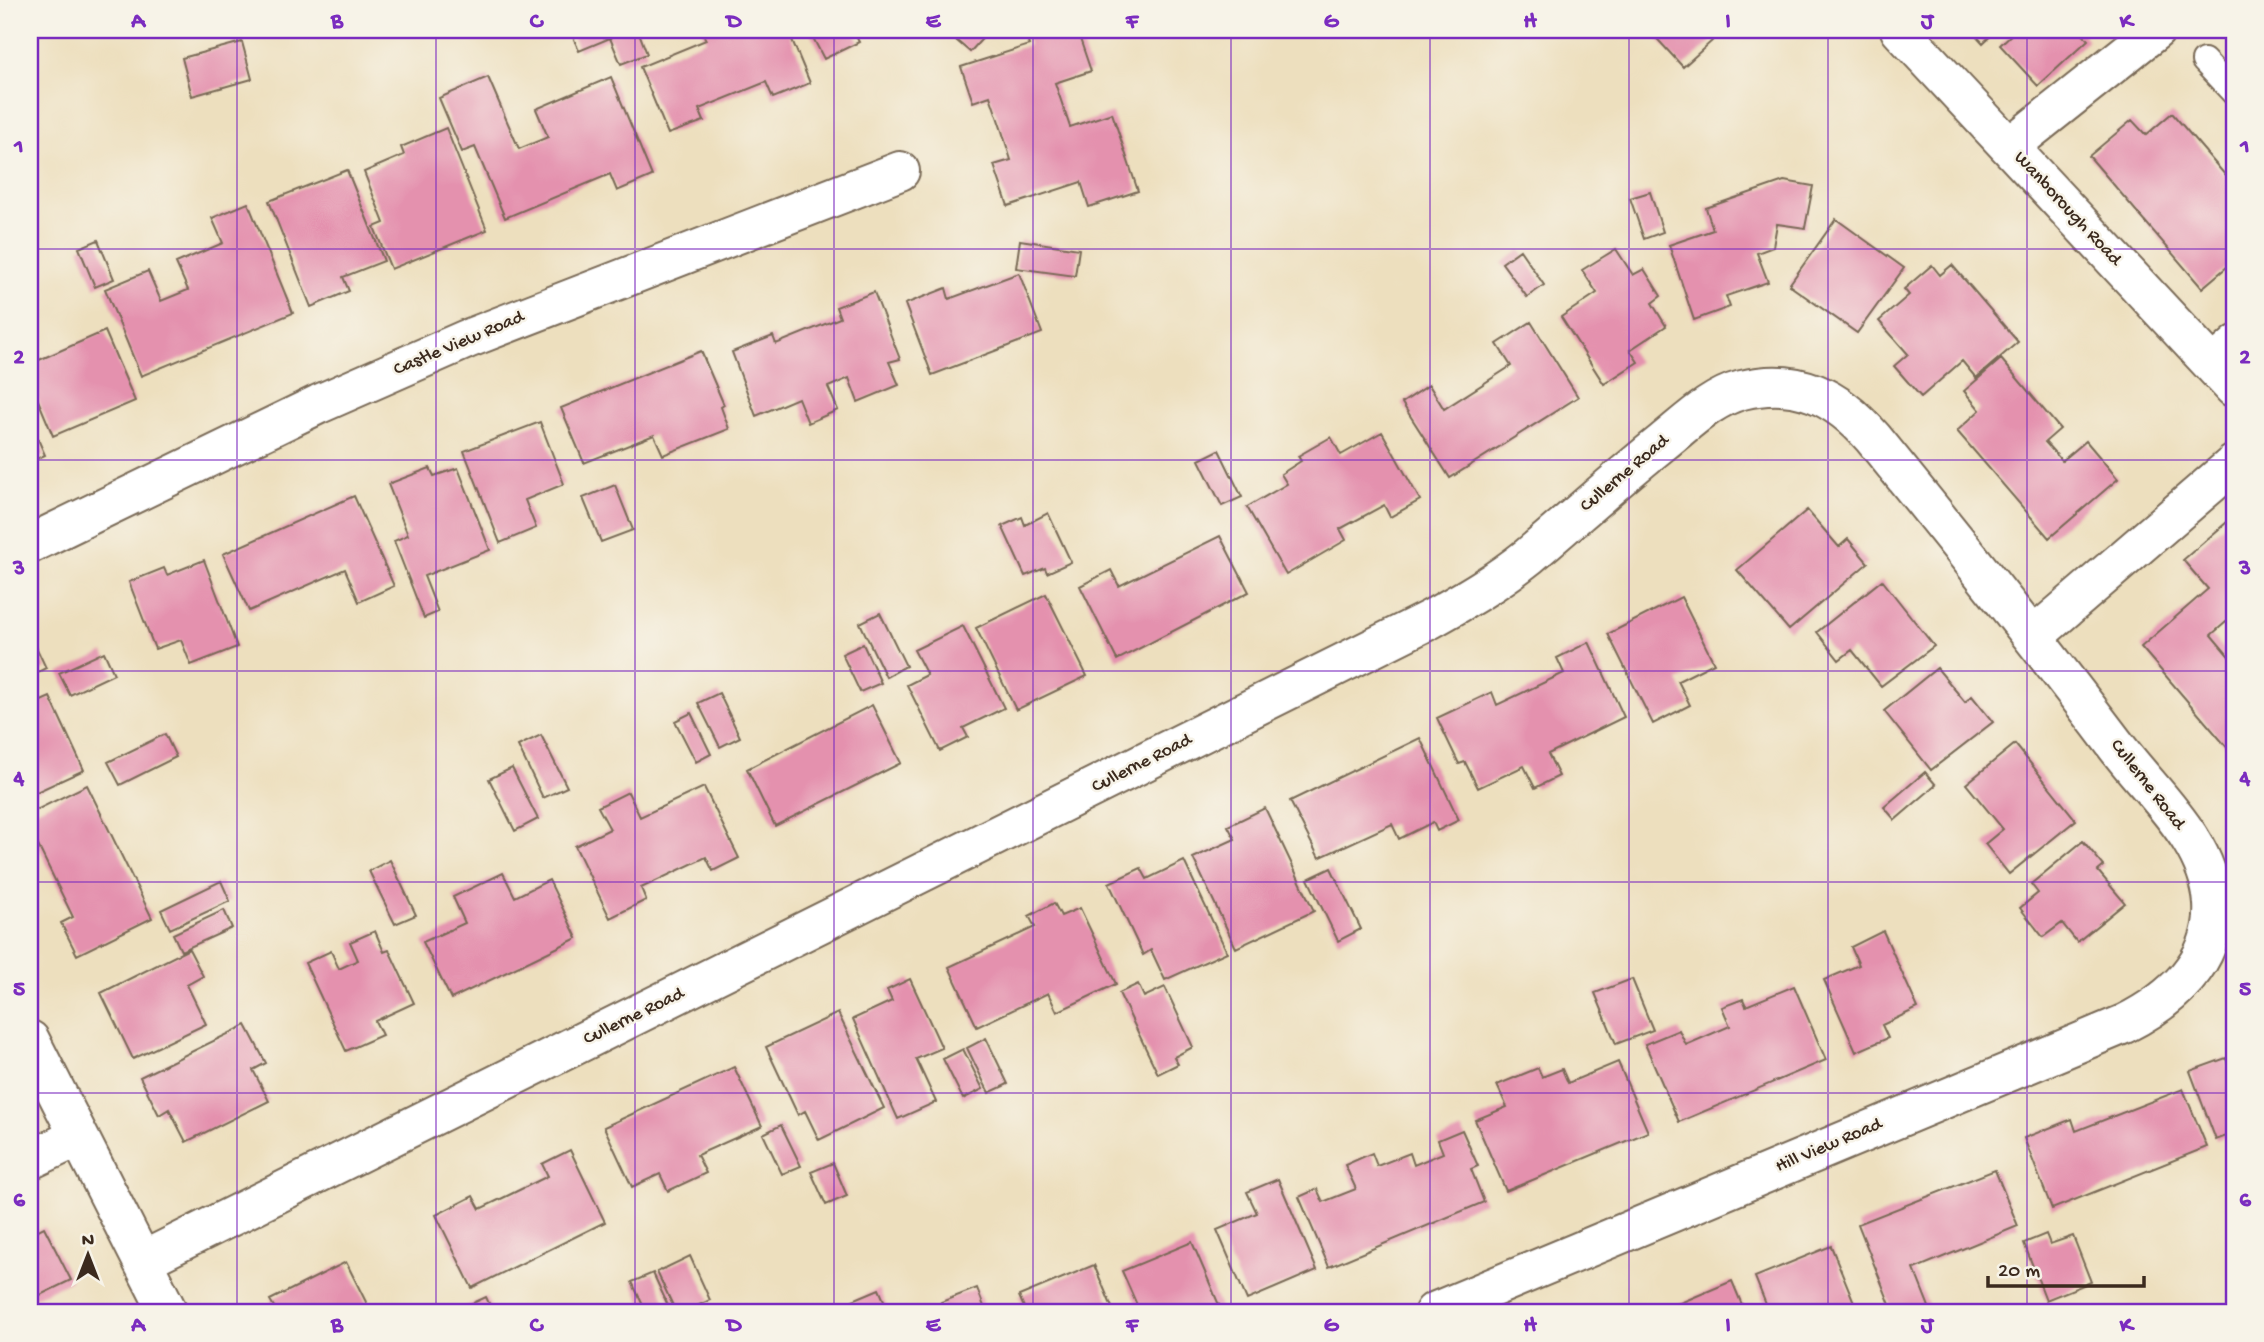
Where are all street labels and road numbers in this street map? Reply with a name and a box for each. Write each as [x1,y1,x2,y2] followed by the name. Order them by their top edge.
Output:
[2008,147,2127,272] street label: Wanborough Road
[390,305,529,382] street label: Castle View Road
[1576,429,1676,518] street label: Cullerne Road
[1088,728,1197,799] street label: Cullerne Road
[2104,735,2191,836] street label: Cullerne Road
[580,982,690,1051] street label: Cullerne Road
[1772,1113,1887,1179] street label: Hill View Road

